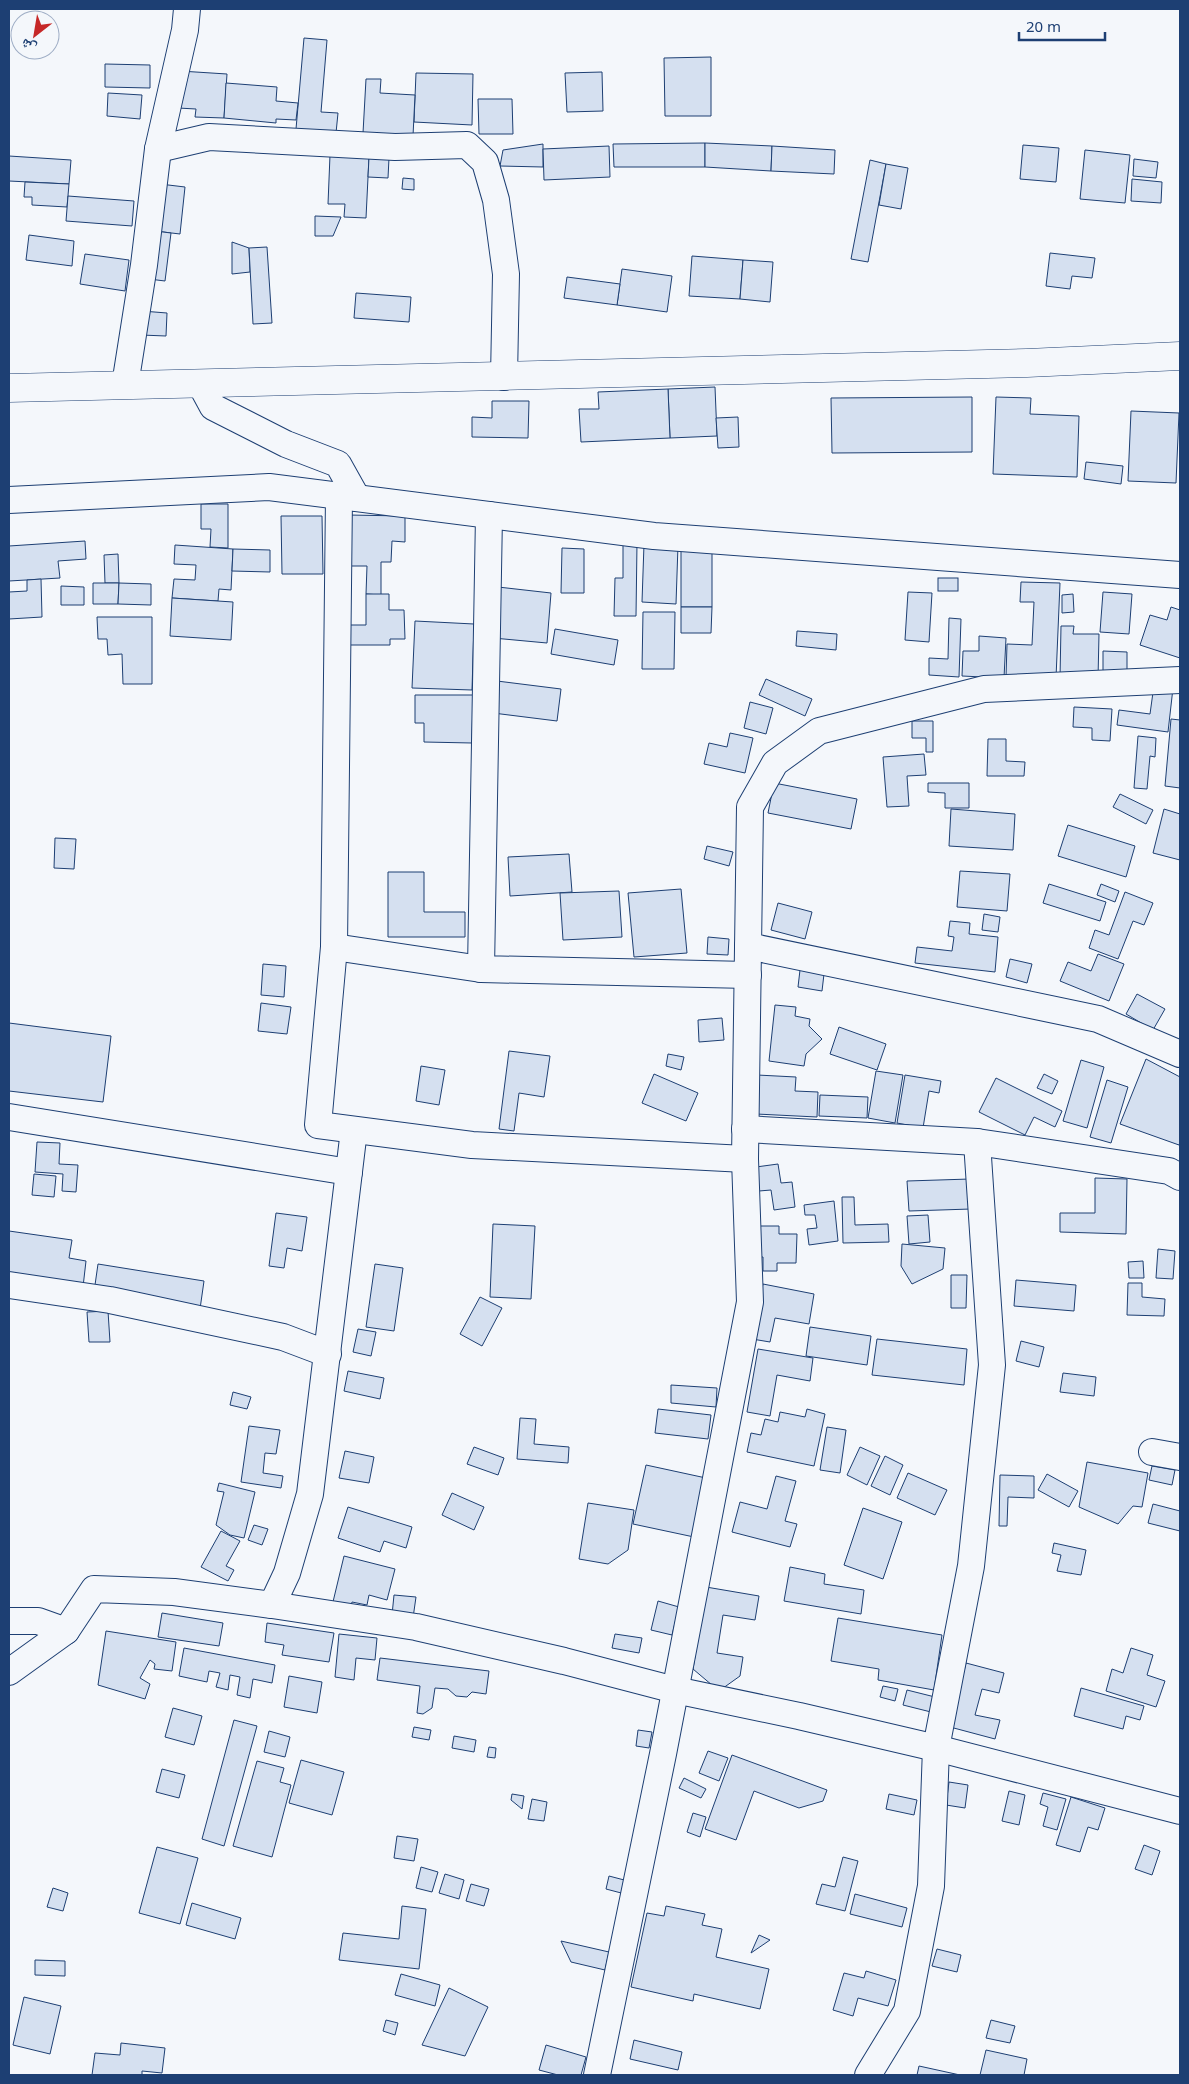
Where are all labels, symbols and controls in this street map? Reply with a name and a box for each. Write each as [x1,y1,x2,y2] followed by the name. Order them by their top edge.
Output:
[10,10,60,60] north arrow
[1019,10,1105,42] scale bar
[1026,16,1061,36] text: 20 m
[17,35,39,59] text: ش

